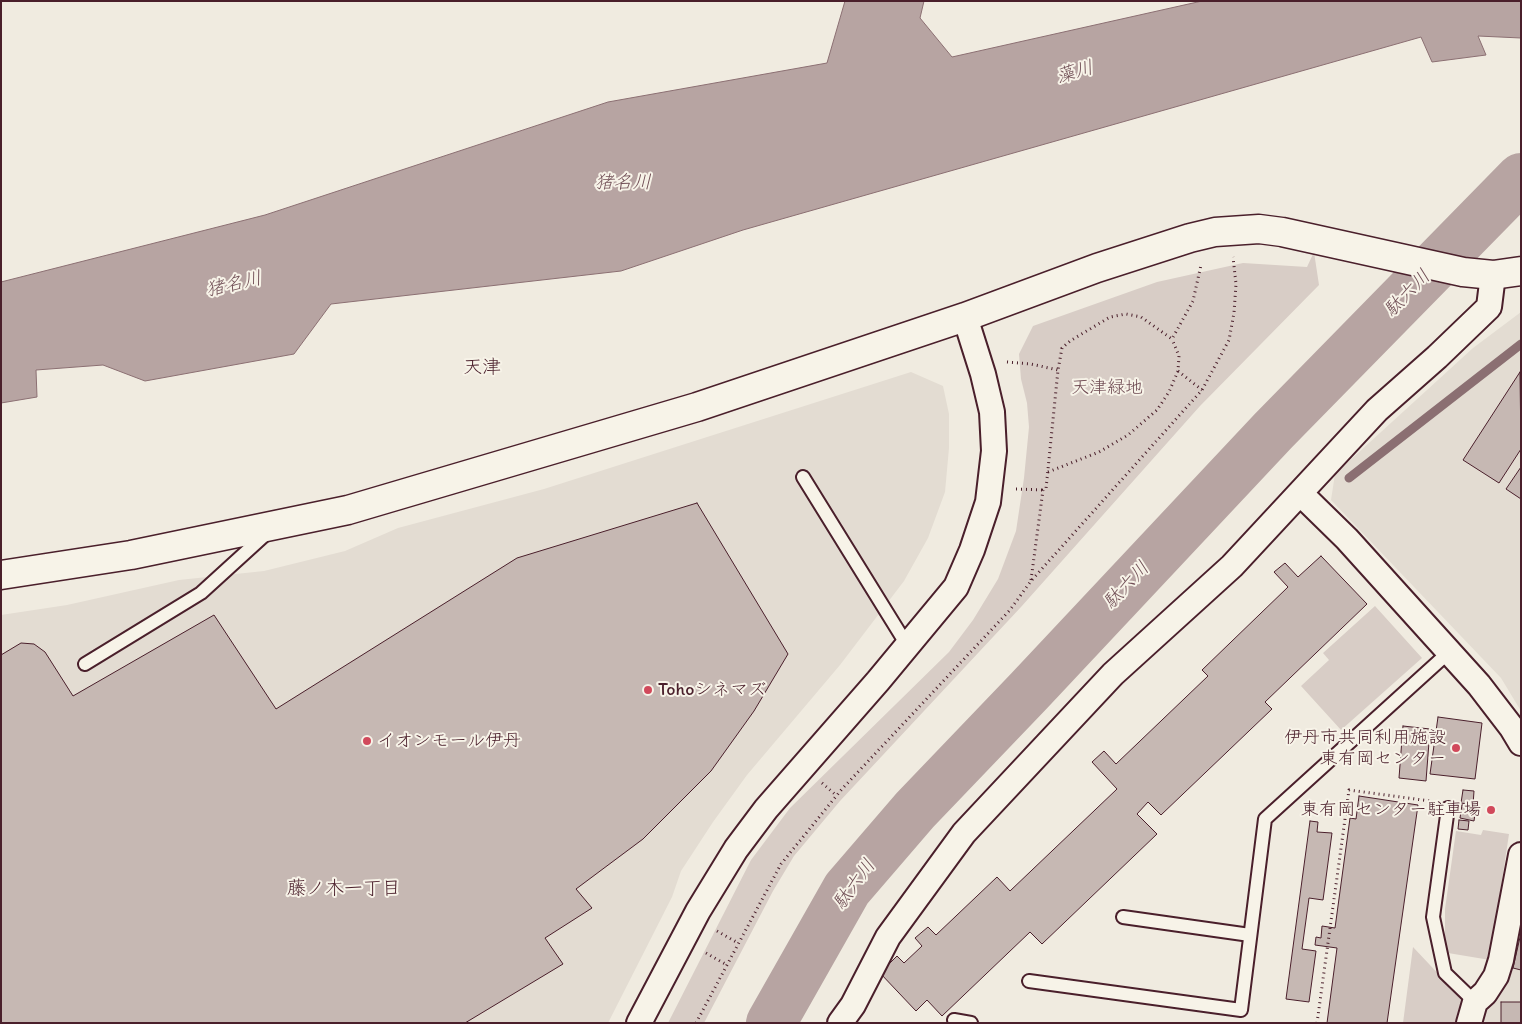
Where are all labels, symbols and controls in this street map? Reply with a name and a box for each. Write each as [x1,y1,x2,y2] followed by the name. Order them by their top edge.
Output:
[1054,57,1096,89] water label: 藻川
[595,172,651,194] water label: 猪名川
[1380,266,1436,322] water label: 駄六川
[204,267,264,303] water label: 猪名川
[463,357,501,379] district label: 天津
[1071,377,1143,399] park label: 天津緑地
[1099,557,1155,615] water label: 駄六川
[658,679,766,701] place label: Tohoシネマズ
[642,684,654,696] marker: Tohoシネマズ
[1284,727,1446,770] place label: 伊丹市共同利用施設 東有岡センター
[377,730,521,752] place label: イオンモール伊丹
[361,735,373,747] marker: イオンモール伊丹
[1450,742,1462,754] marker: 伊丹市共同利用施設 東有岡センター
[1301,799,1481,821] place label: 東有岡センター駐車場
[1485,804,1497,816] marker: 東有岡センター駐車場
[829,855,881,915] water label: 駄六川
[287,878,401,900] district label: 藤ノ木一丁目

